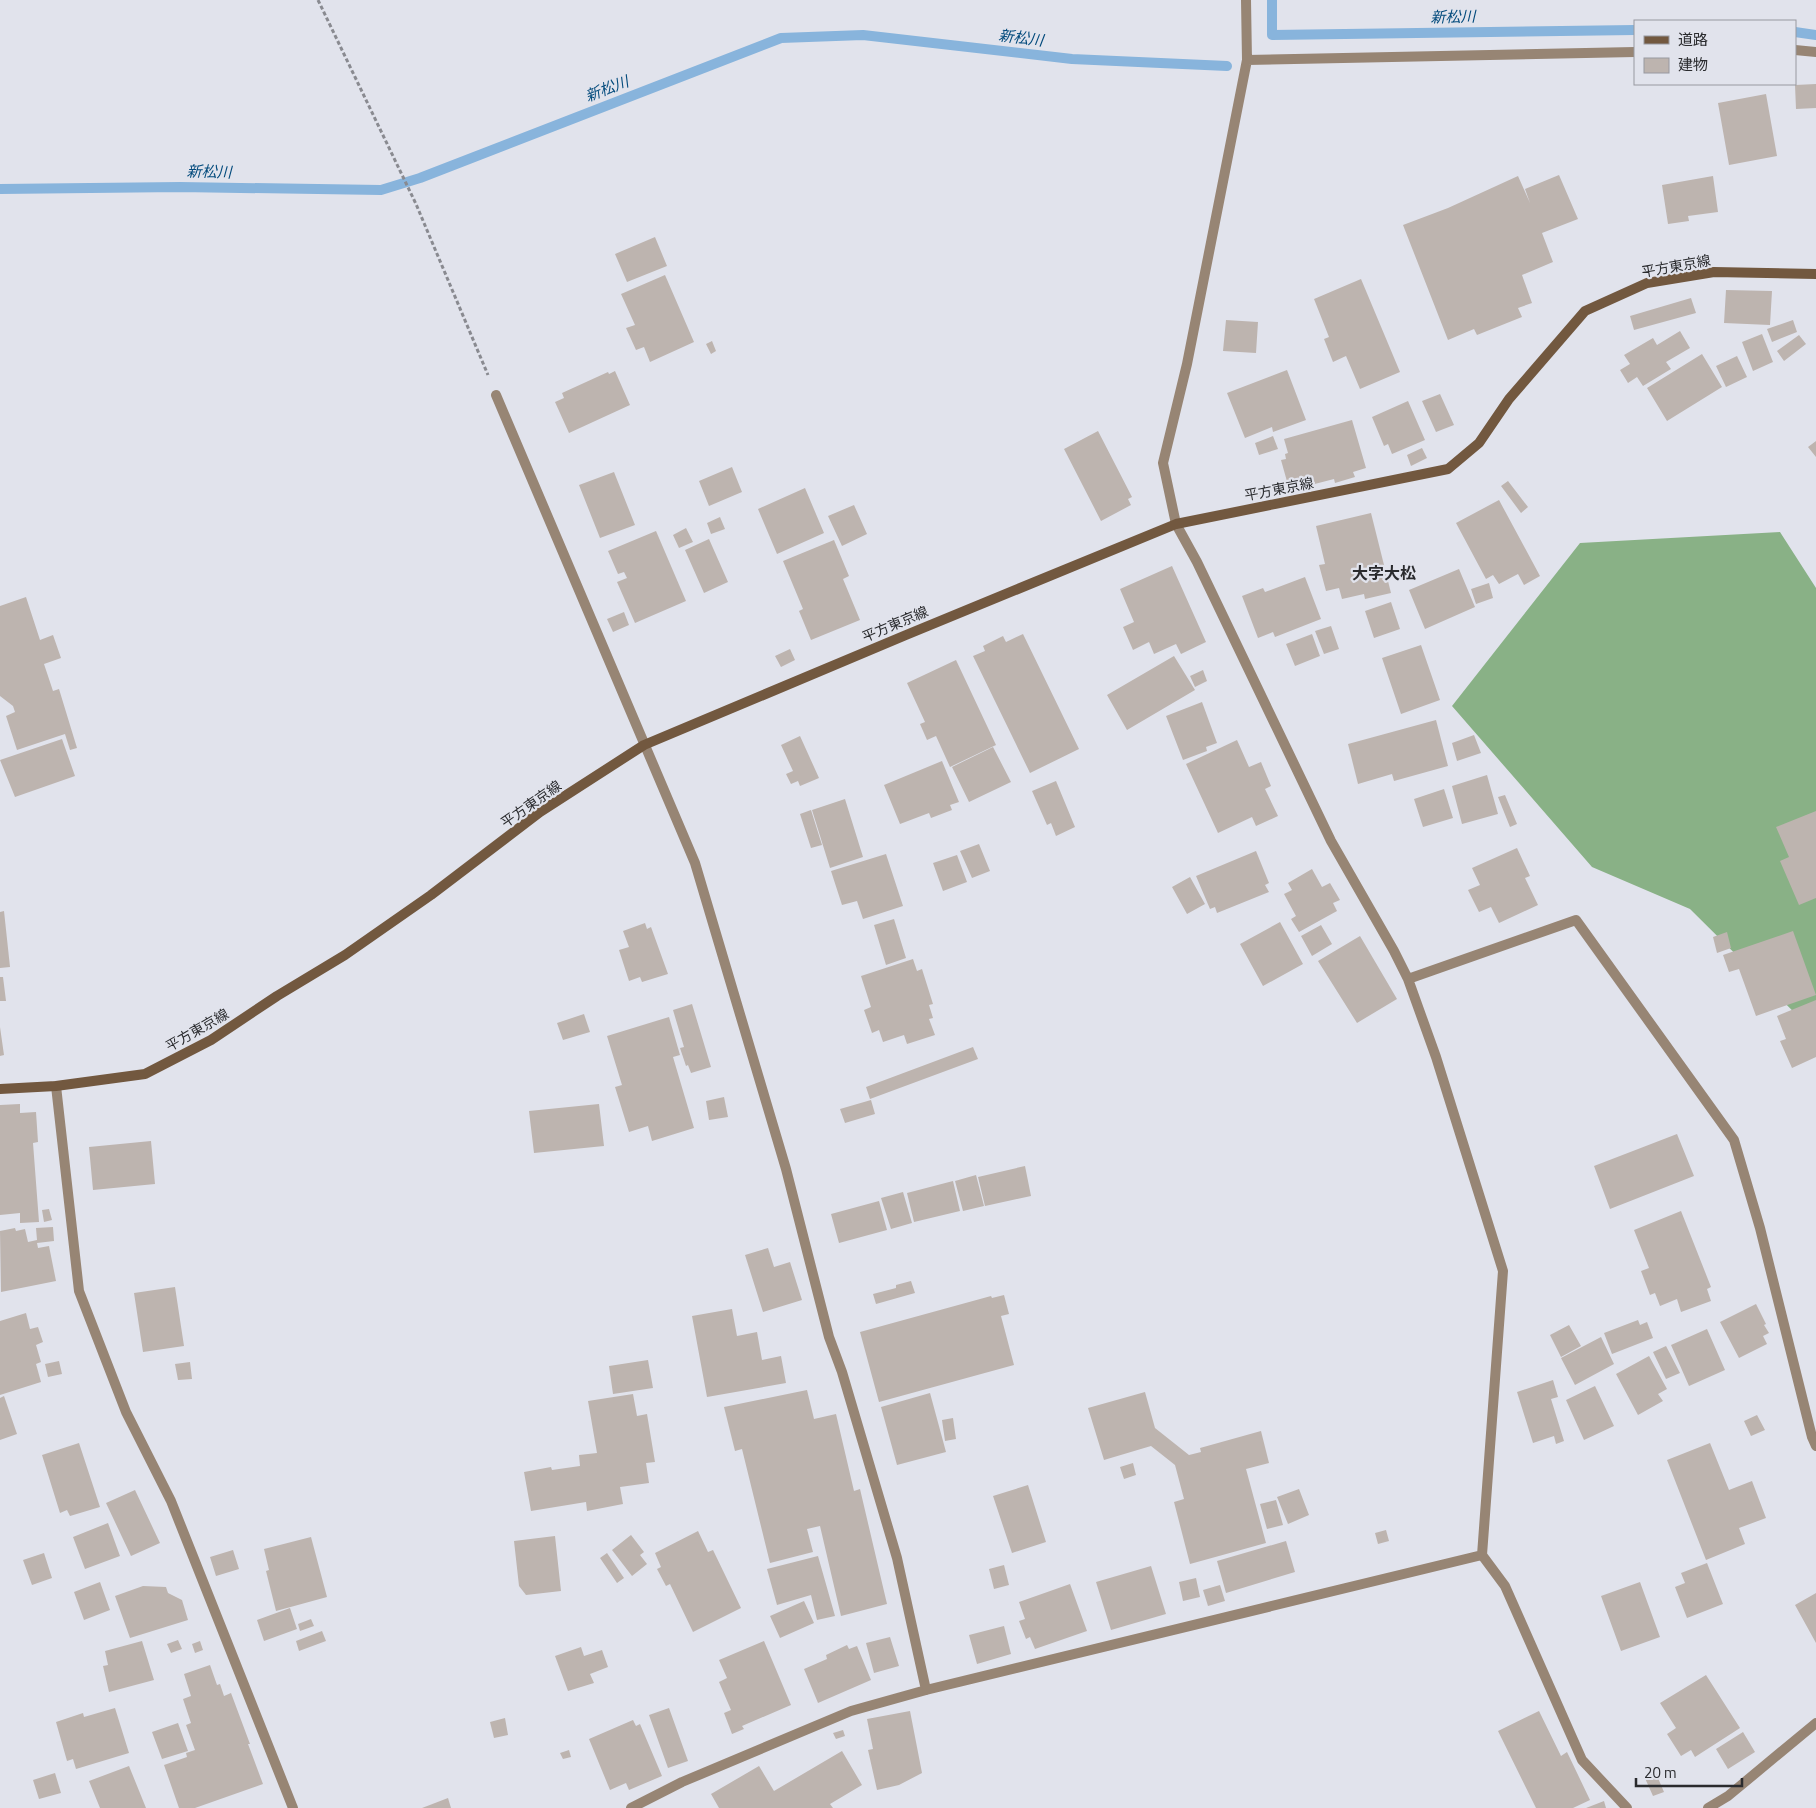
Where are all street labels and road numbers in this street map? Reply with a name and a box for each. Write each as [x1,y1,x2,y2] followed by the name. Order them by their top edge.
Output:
[1640,249,1712,282] street label: 平方東京線
[1243,472,1315,505] street label: 平方東京線
[858,600,931,647] street label: 平方東京線
[496,775,565,832] street label: 平方東京線
[161,1003,232,1056] street label: 平方東京線

